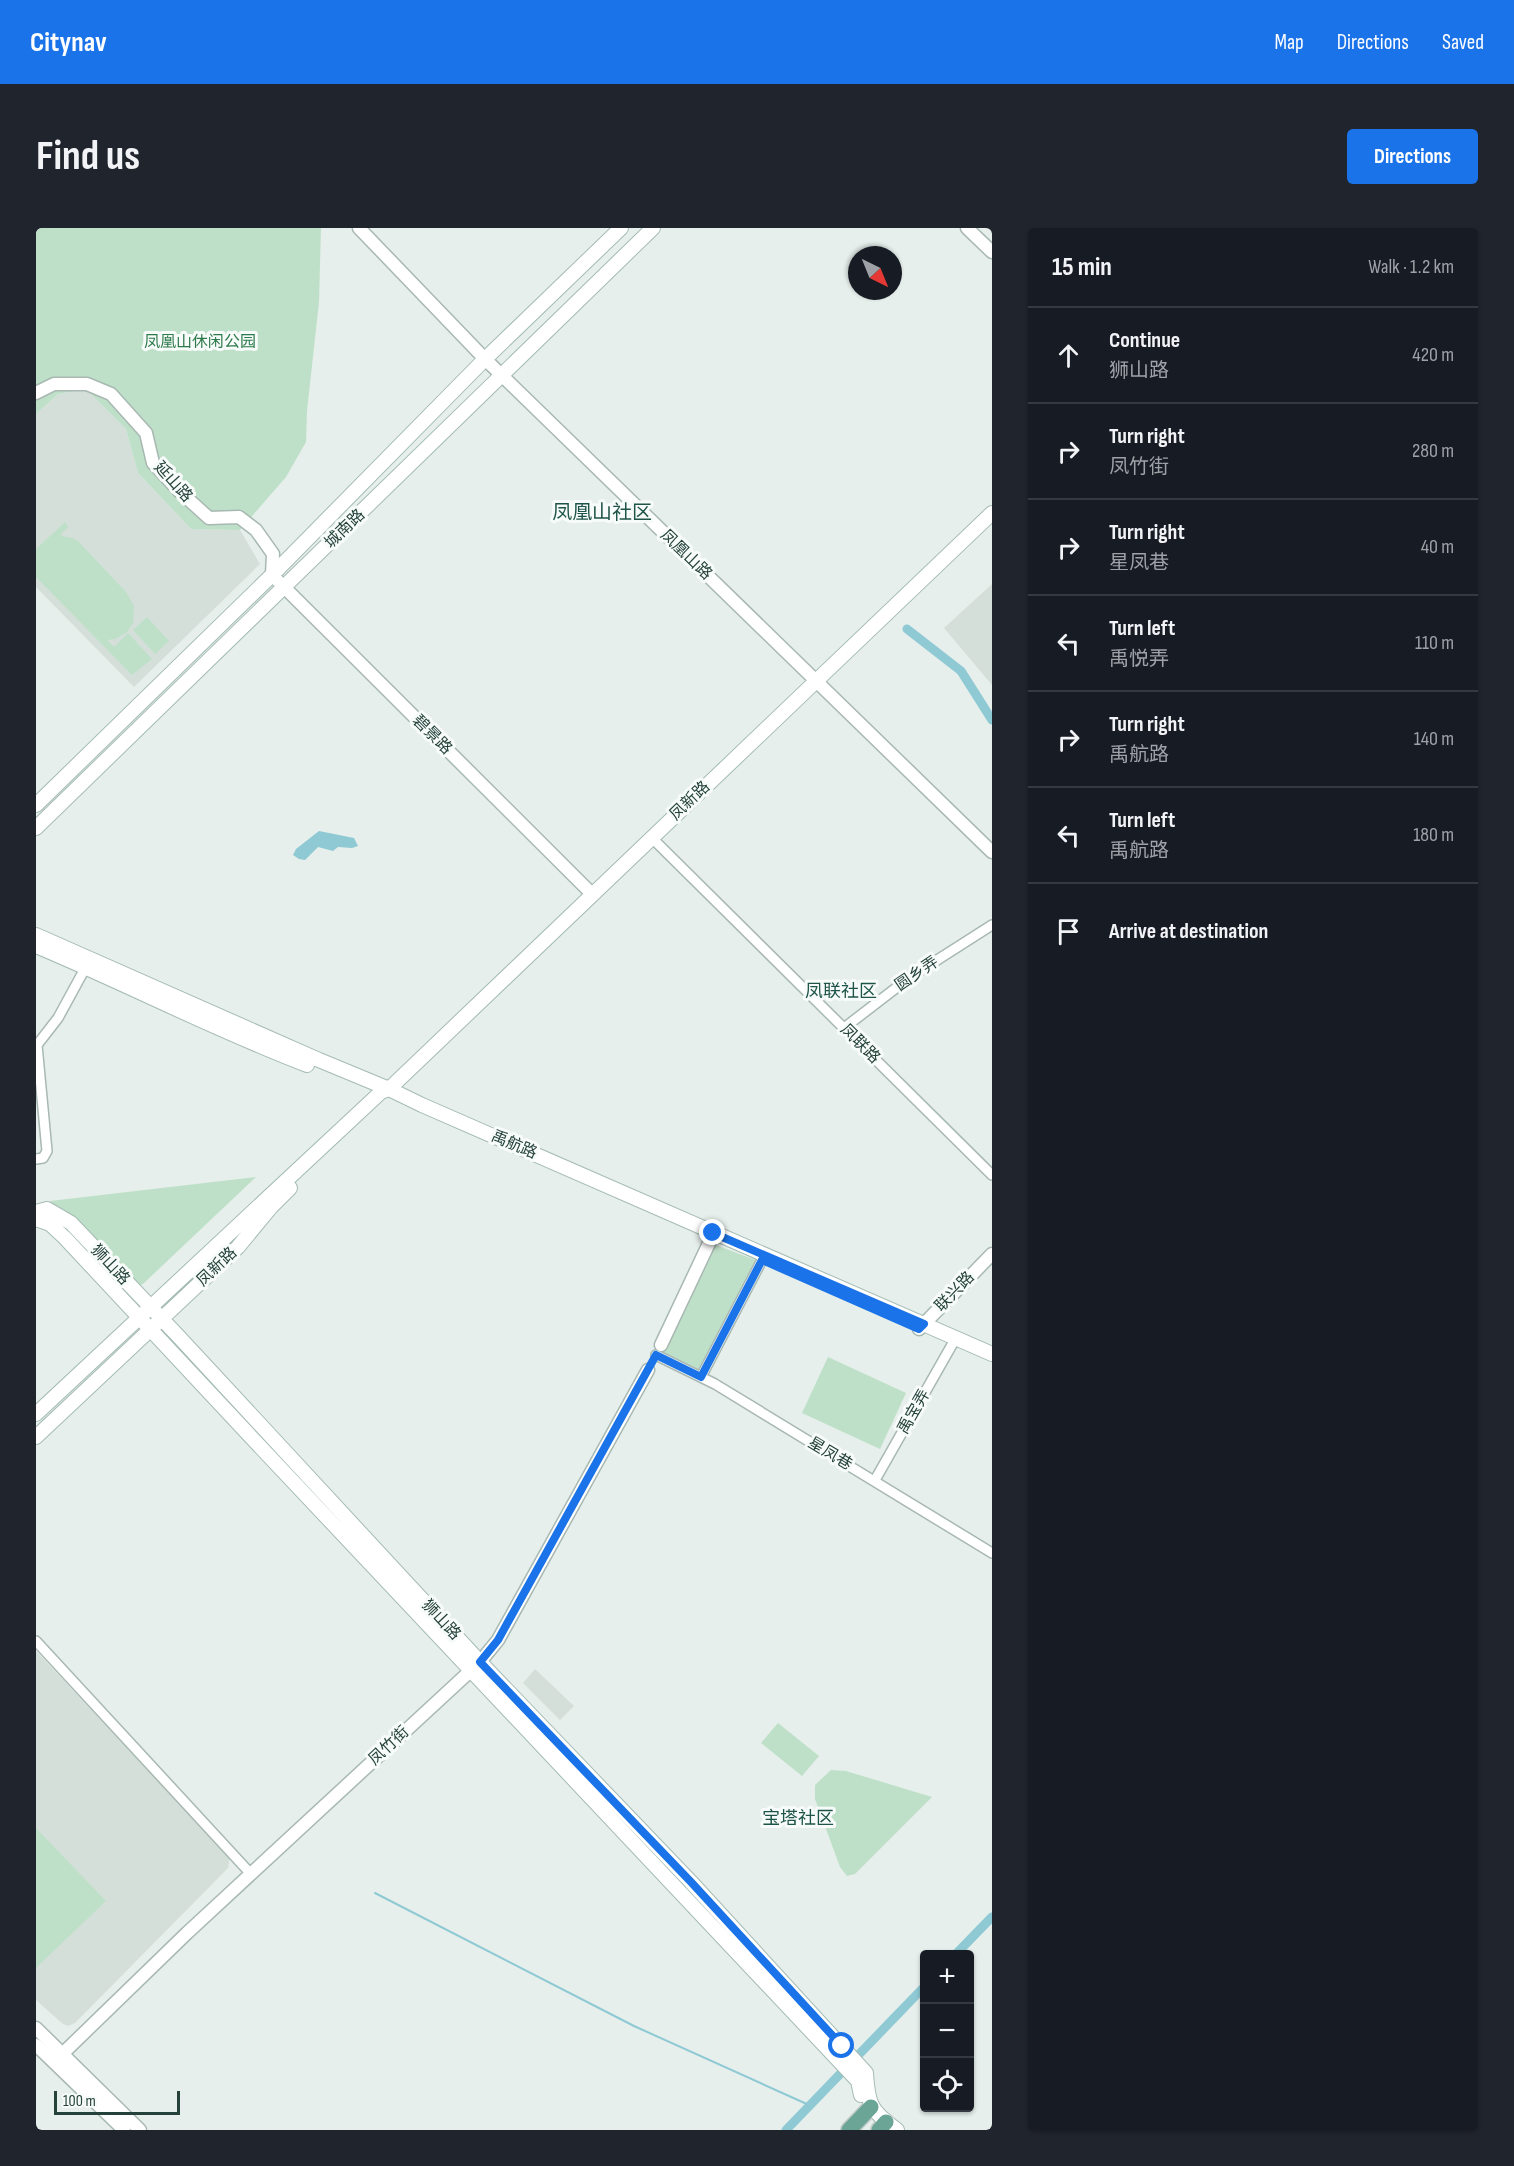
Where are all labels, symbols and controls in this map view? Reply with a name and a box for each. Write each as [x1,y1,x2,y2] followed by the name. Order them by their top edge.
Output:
[30,26,107,59] text: Citynav
[1274,30,1304,55] text: Map
[1337,30,1409,55] text: Directions
[1442,30,1484,55] text: Saved
[1347,129,1478,184] button: Directions
[36,131,140,182] text: Find us
[848,246,902,300] north arrow
[1052,252,1112,283] text: 15 min
[1368,255,1454,279] text: Walk · 1.2 km
[1109,327,1180,354] text: Continue
[144,333,256,352] park label: 凤凰山休闲公园
[1052,339,1085,372] icon: ahead
[1412,343,1454,367] text: 420 m
[1109,359,1169,383] text: 狮山路
[1109,423,1185,450] text: Turn right
[1052,435,1085,468] icon: right
[1412,439,1454,463] text: 280 m
[1109,455,1169,479] text: 凤竹街
[150,458,196,506] street label: 延山路
[552,501,652,525] district label: 凤凰山社区
[321,505,369,553] street label: 城南路
[1109,519,1185,546] text: Turn right
[656,526,716,584] street label: 凤凰山路
[1052,531,1085,564] icon: right
[1421,535,1454,559] text: 40 m
[1109,551,1169,575] text: 星凤巷
[1109,615,1175,642] text: Turn left
[1052,627,1085,660] icon: left
[1415,631,1454,655] text: 110 m
[1109,647,1169,671] text: 禹悦弄
[408,711,456,759] street label: 碧景路
[1109,711,1185,738] text: Turn right
[1052,723,1085,756] icon: right
[1414,727,1454,751] text: 140 m
[1109,743,1169,767] text: 禹航路
[666,777,714,825] street label: 凤新路
[1109,807,1175,834] text: Turn left
[1052,819,1085,852] icon: left
[1413,823,1454,847] text: 180 m
[1109,839,1169,863] text: 禹航路
[1052,915,1085,948] icon: arrive
[1109,918,1268,945] text: Arrive at destination
[892,953,942,995] street label: 圆乡弄
[805,981,877,1002] district label: 凤联社区
[836,1020,884,1068] street label: 凤联路
[488,1127,540,1163] street label: 禹航路
[699,1219,725,1245] route end
[87,1241,133,1289] street label: 狮山路
[193,1243,241,1291] street label: 凤新路
[931,1268,979,1316] street label: 联兴路
[894,1386,934,1438] street label: 禹宝弄
[805,1433,855,1475] street label: 星凤巷
[418,1596,464,1644] street label: 狮山路
[365,1723,413,1769] street label: 凤竹街
[762,1808,834,1829] district label: 宝塔社区
[920,1950,974,2112] map controls
[920,1950,974,2004] button: +
[920,2004,974,2058] button: −
[828,2032,854,2058] route start
[920,2058,974,2112] button: locate
[54,2088,180,2116] scale bar
[63,2092,96,2111] text: 100 m

